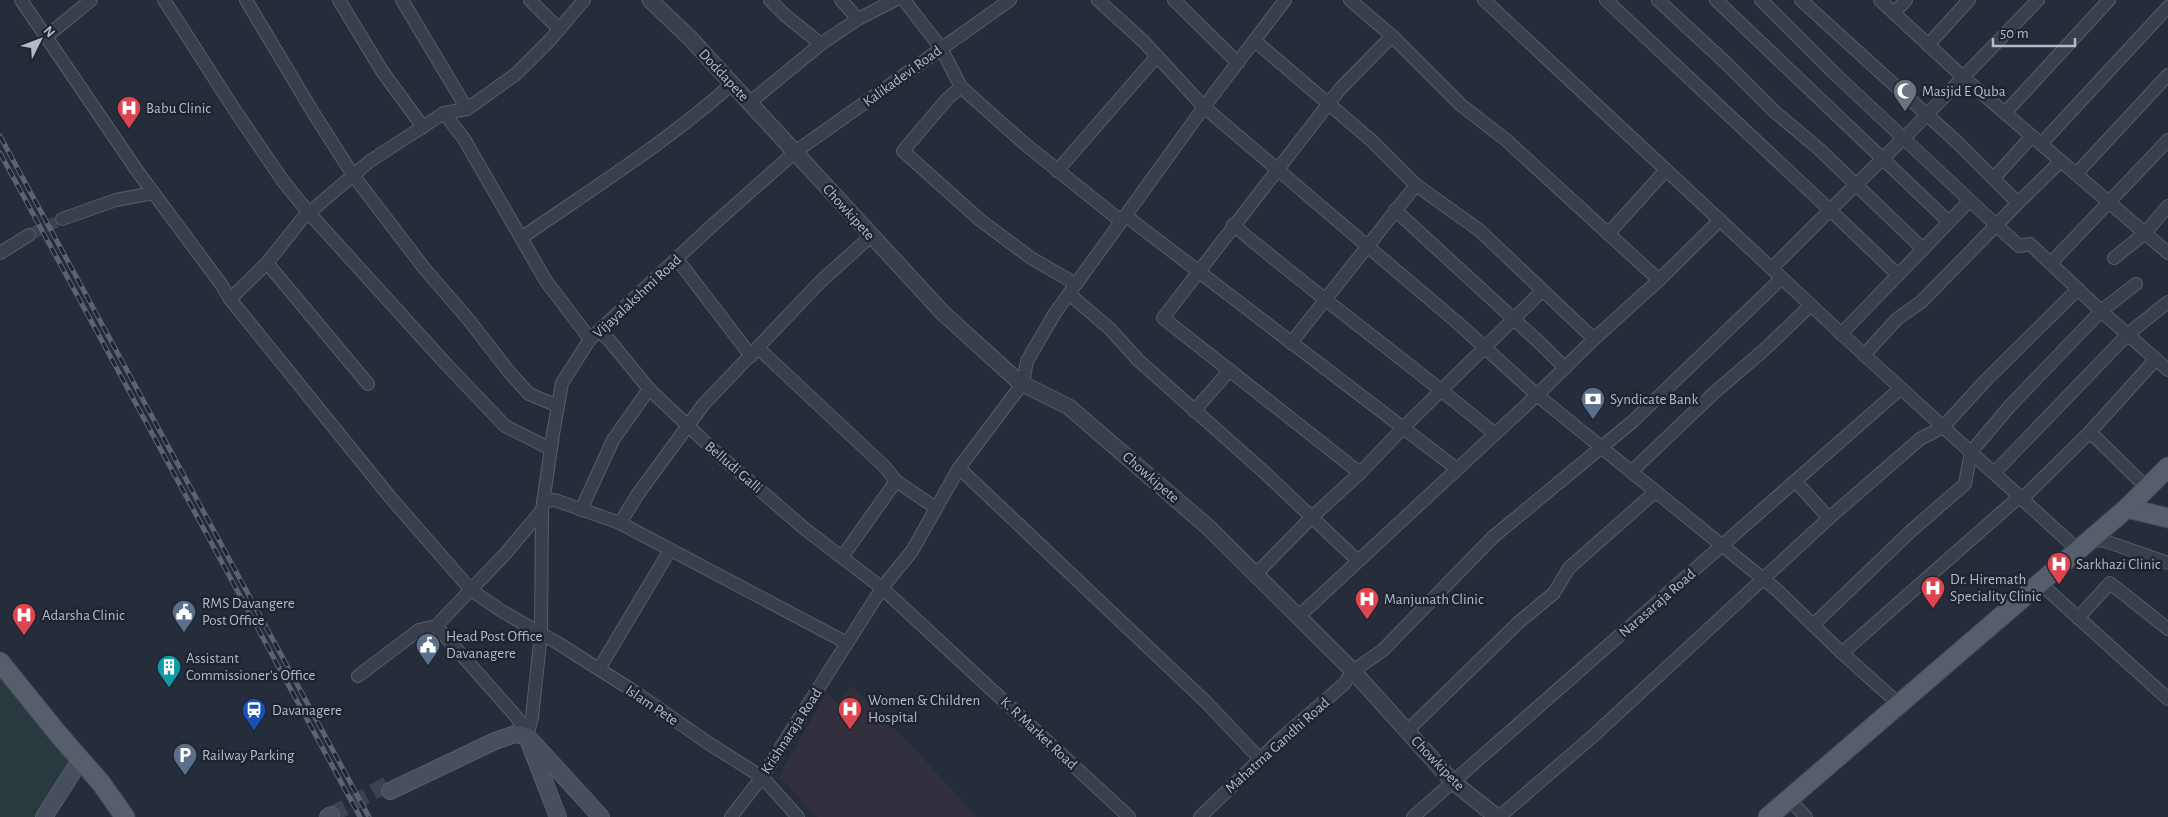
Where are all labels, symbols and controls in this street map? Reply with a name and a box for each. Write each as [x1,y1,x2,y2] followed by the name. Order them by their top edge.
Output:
[15,15,65,65] north arrow
[1993,15,2076,47] scale bar
[40,24,57,40] text: N
[2000,26,2029,41] text: 50 m
[860,43,944,110] street label: Kalikadevi Road
[696,46,752,104] street label: Doddapete
[1892,78,1918,112] mosque icon: Masjid E Quba
[1922,84,2006,99] place label: Masjid E Quba
[116,95,142,129] hospital icon: Babu Clinic
[146,101,211,116] place label: Babu Clinic
[820,182,877,243] street label: Chowkipete
[590,252,684,341] street label: Vijayalakshmi Road
[1580,386,1606,420] bank icon: Syndicate Bank
[1610,392,1698,407] place label: Syndicate Bank
[702,439,765,496] street label: Belludi Galli
[1120,449,1182,506] street label: Chowkipete
[2046,551,2072,585] hospital icon: Sarkhazi Clinic
[2076,557,2161,572] place label: Sarkhazi Clinic
[1616,566,1698,640] street label: Narasaraja Road
[1950,572,2041,604] place label: Dr. Hiremath Speciality Clinic
[1920,575,1946,609] hospital icon: Dr. Hiremath Speciality Clinic
[1354,586,1380,620] hospital icon: Manjunath Clinic
[1384,592,1484,607] place label: Manjunath Clinic
[202,596,295,628] place label: RMS Davangere Post Office
[171,599,197,633] public building icon: RMS Davangere Post Office
[11,602,37,636] hospital icon: Adarsha Clinic
[42,608,125,623] place label: Adarsha Clinic
[446,629,543,661] place label: Head Post Office Davanagere
[415,632,441,666] public building icon: Head Post Office Davanagere
[186,651,316,683] place label: Assistant Commissioner's Office
[156,654,182,688] building icon: Assistant Commissioner's Office
[623,682,681,728] street label: Islam Pete
[758,685,825,777] street label: Krishnaraja Road
[868,693,980,725] place label: Women & Children Hospital
[997,694,1080,773] street label: K. R Market Road
[1222,695,1332,796] street label: Mahatma Gandhi Road
[837,696,863,730] hospital icon: Women & Children Hospital
[241,697,267,731] station icon: Davanagere
[272,703,342,718] place label: Davanagere
[1408,733,1467,794] street label: Chowkipete
[172,742,198,776] parking icon: Railway Parking
[202,748,295,763] place label: Railway Parking

